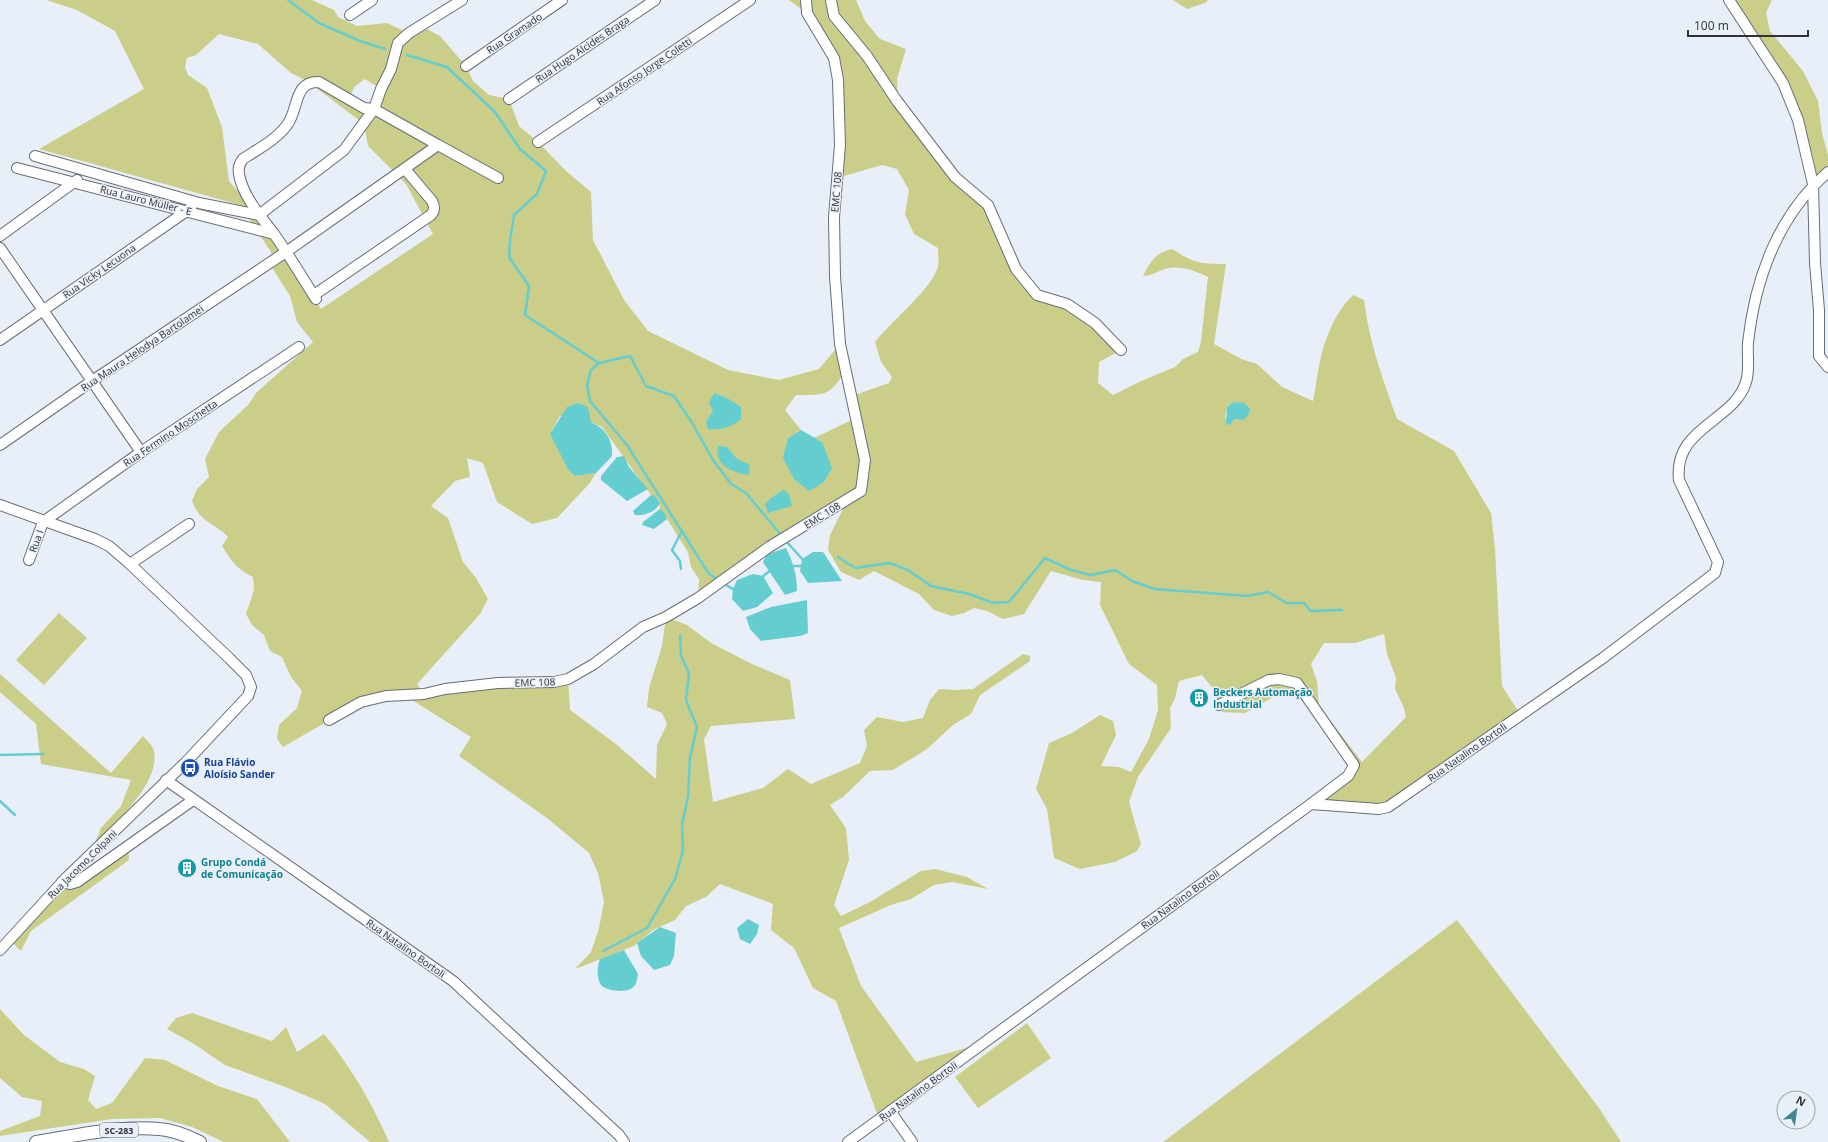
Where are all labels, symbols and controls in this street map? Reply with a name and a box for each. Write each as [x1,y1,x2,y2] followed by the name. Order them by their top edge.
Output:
[483,9,545,57] street label: Rua Gramado
[532,12,632,86] street label: Rua Hugo Alcides Braga
[1688,12,1808,38] scale bar
[1694,17,1729,34] text: 100 m
[594,34,694,108] street label: Rua Afonso Jorge Coletti
[827,171,845,213] street label: EMC 108
[99,182,193,218] street label: Rua Lauro Müller - E
[60,241,138,301] street label: Rua Vicky Lecuona
[78,302,206,394] street label: Rua Maura Helodya Bartolamei
[120,396,220,470] street label: Rua Fermino Moschetta
[801,498,843,532] street label: EMC 108
[25,528,47,554] street label: Rua I
[514,674,556,690] street label: EMC 108
[1213,685,1312,711] place label: Beckers Automação Industrial
[1188,687,1210,709] building icon: Beckers Automação Industrial
[1425,719,1509,785] street label: Rua Natalino Bortoli
[204,755,275,781] place label: Rua Flávio Aloísio Sander
[179,757,201,779] bus stop icon: Rua Flávio Aloísio Sander
[44,826,120,902] street label: Rua Jacomo Colpani
[201,855,283,881] place label: Grupo Condá de Comunicação
[176,857,198,879] building icon: Grupo Condá de Comunicação
[1138,866,1222,932] street label: Rua Natalino Bortoli
[364,915,448,981] street label: Rua Natalino Bortoli
[876,1058,960,1124] street label: Rua Natalino Bortoli
[1776,1090,1816,1130] north arrow
[1794,1092,1809,1110] text: N
[100,1123,138,1137] road number: SC-283

